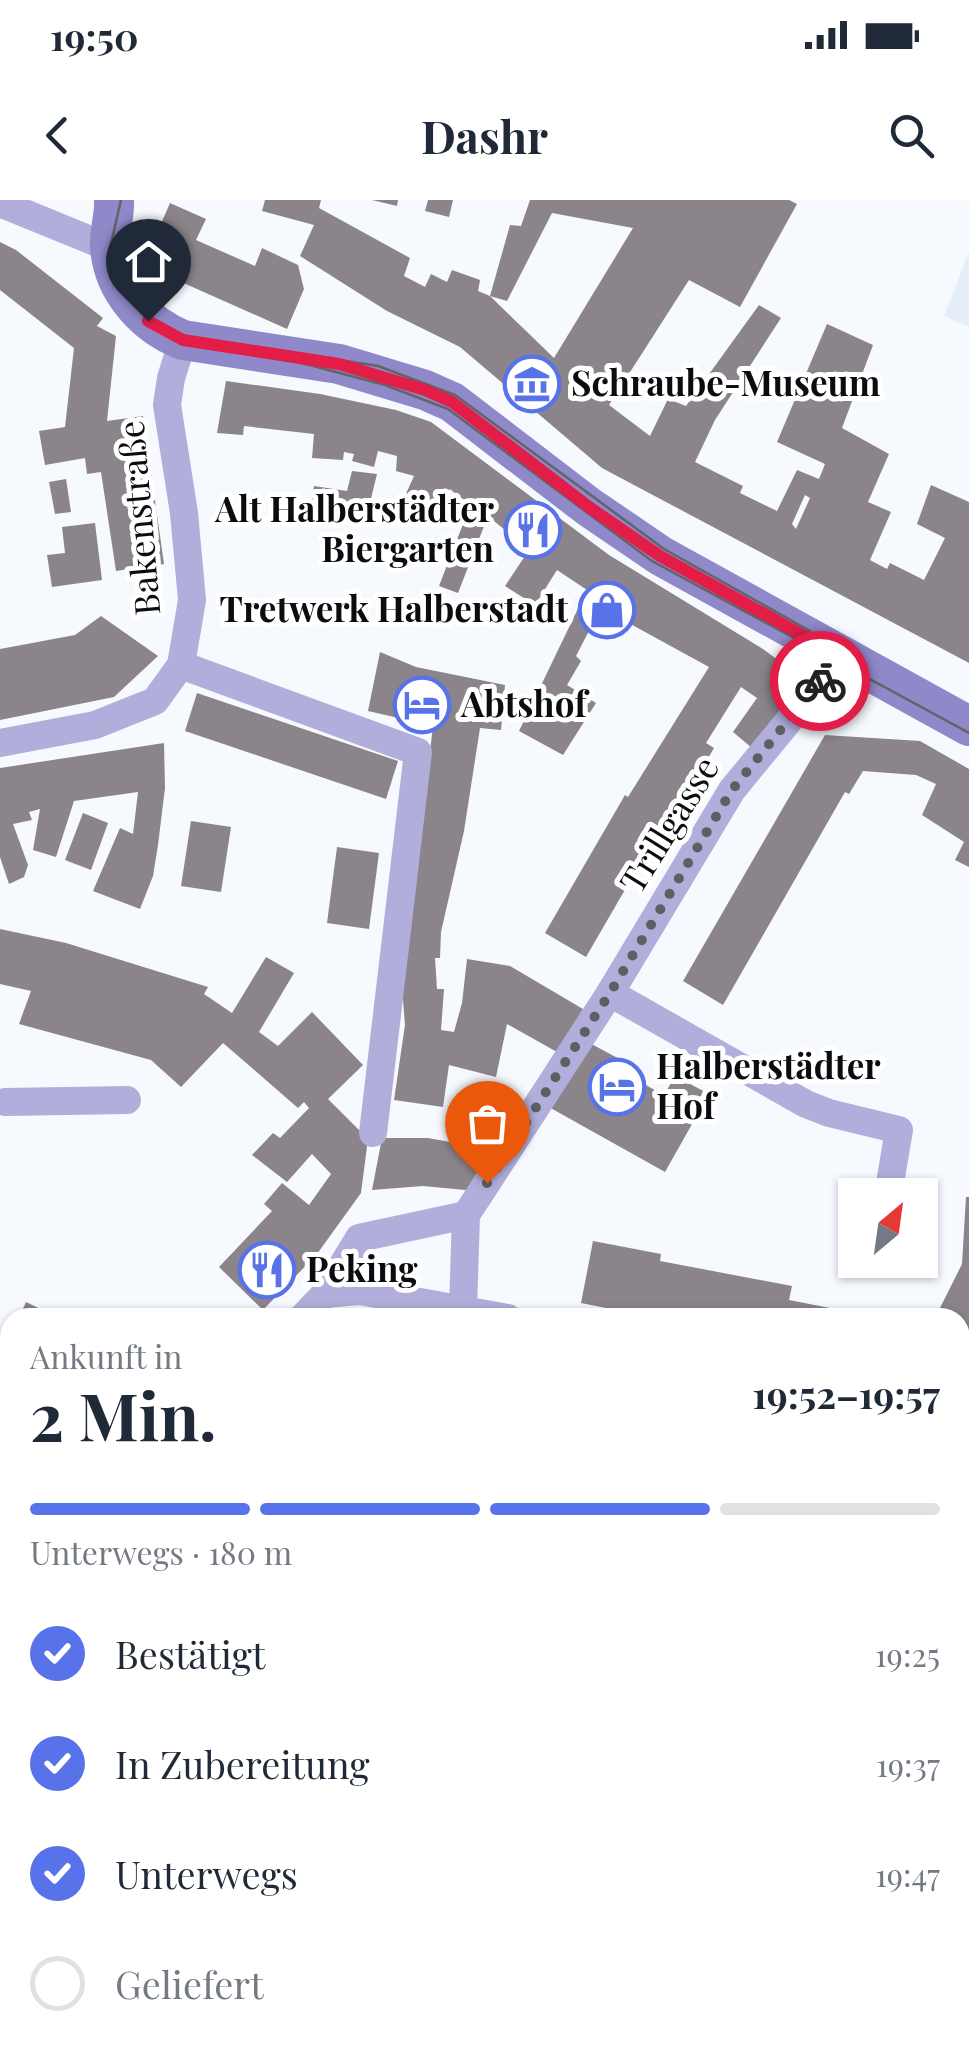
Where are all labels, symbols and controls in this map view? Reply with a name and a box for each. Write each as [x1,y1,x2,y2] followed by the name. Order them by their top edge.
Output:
[50,10,139,61] text: 19:50
[421,105,548,165] text: Dashr
[30,108,85,163] icon: back
[884,108,939,163] icon: search
[106,219,191,322] pin
[121,234,176,289] icon: home
[502,354,562,414] museum icon: Schraube-Museum
[571,358,881,405] place label: Schraube-Museum
[106,419,169,618] street label: Bakenstraße
[214,484,495,571] place label: Alt Halberstädter Biergarten
[503,500,563,560] restaurant icon: Alt Halberstädter Biergarten
[577,580,637,640] shop icon: Tretwerk Halberstadt
[220,584,569,631] place label: Tretwerk Halberstadt
[770,631,870,731] courier
[793,654,848,709] icon: bike
[392,675,452,735] hotel icon: Abtshof
[460,679,590,726] place label: Abtshof
[608,747,728,901] street label: Trillgasse
[656,1041,881,1128] place label: Halberstädter Hof
[587,1057,647,1117] hotel icon: Halberstädter Hof
[445,1081,530,1184] pin
[460,1096,515,1151] icon: bag
[838,1178,938,1278] north arrow
[838,1178,938,1278] map controls
[237,1240,297,1300] restaurant icon: Peking
[306,1244,418,1291] place label: Peking
[30,1334,182,1377] text: Ankunft in
[752,1368,940,1419] text: 19:52–19:57
[30,1371,217,1457] text: 2 Min.
[30,1530,292,1573] text: Unterwegs · 180 m
[30,1626,85,1681] icon: check
[115,1628,265,1679] text: Bestätigt
[875,1632,940,1675] text: 19:25
[30,1736,85,1791] icon: check
[115,1738,369,1789] text: In Zubereitung
[876,1742,940,1785] text: 19:37
[30,1846,85,1901] icon: check
[115,1848,298,1899] text: Unterwegs
[875,1852,940,1895] text: 19:47
[115,1958,264,2009] text: Geliefert

